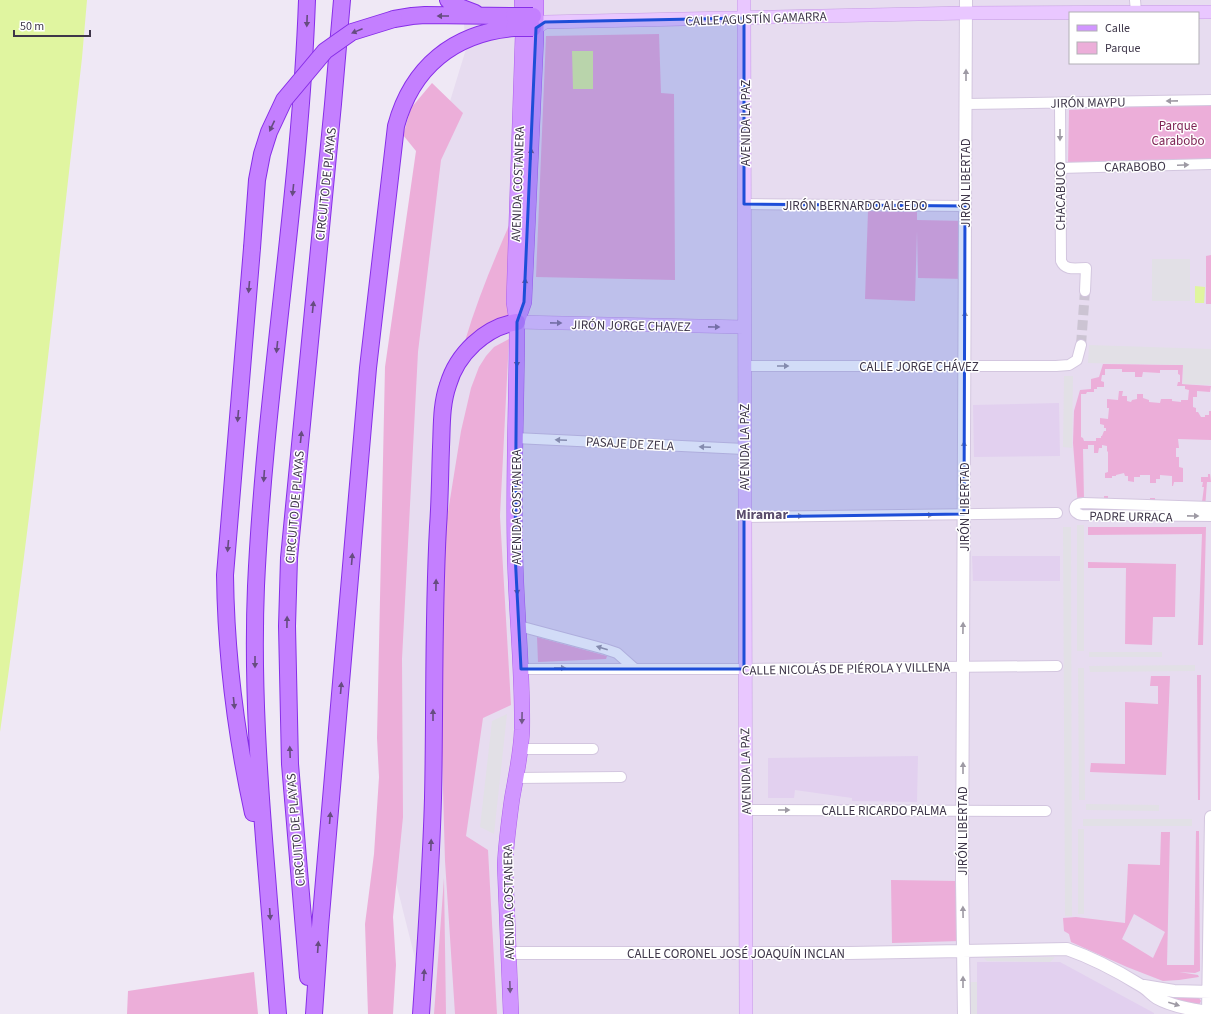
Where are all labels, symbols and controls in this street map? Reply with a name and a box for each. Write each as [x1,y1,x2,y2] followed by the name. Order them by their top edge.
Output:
[685,8,828,30] street label: CALLE AGUSTÍN GAMARRA
[14,12,90,38] scale bar
[1069,12,1199,64] legend
[436,13,449,19] one-way arrow
[303,15,310,27] one-way arrow
[20,18,44,35] text: 50 m
[1105,20,1130,37] text: Calle
[351,28,362,34] one-way arrow
[1105,40,1141,57] text: Parque
[963,68,969,81] one-way arrow
[737,80,755,166] street label: AVENIDA LA PAZ
[1050,93,1126,113] street label: JIRÓN MAYPU
[1166,97,1178,104] one-way arrow
[1151,117,1205,150] park label: Parque Carabobo
[269,121,275,132] one-way arrow
[507,125,529,242] street label: AVENIDA COSTANERA
[311,127,341,241] street label: CIRCUITO DE PLAYAS
[1057,129,1063,142] one-way arrow
[957,138,975,228] street label: JIRÓN LIBERTAD
[528,147,534,160] one-way arrow
[1104,157,1166,177] street label: CARABOBO
[1052,161,1070,231] street label: CHACABUCO
[1177,161,1189,168] one-way arrow
[289,184,296,196] one-way arrow
[783,197,927,215] street label: JIRÓN BERNARDO ALCEDO
[522,277,528,290] one-way arrow
[246,281,253,293] one-way arrow
[310,301,317,313] one-way arrow
[962,310,968,323] one-way arrow
[571,316,691,336] street label: JIRÓN JORGE CHAVEZ
[550,319,562,326] one-way arrow
[708,323,720,330] one-way arrow
[273,341,280,353] one-way arrow
[514,355,520,368] one-way arrow
[859,358,979,376] street label: CALLE JORGE CHÁVEZ
[777,363,790,369] one-way arrow
[736,404,754,490] street label: AVENIDA LA PAZ
[235,410,242,422] one-way arrow
[297,431,304,443] one-way arrow
[585,433,675,455] street label: PASAJE DE ZELA
[555,437,567,444] one-way arrow
[961,441,968,453] one-way arrow
[698,444,711,450] one-way arrow
[508,448,526,565] street label: AVENIDA COSTANERA
[281,450,309,564] street label: CIRCUITO DE PLAYAS
[956,462,974,552] street label: JIRÓN LIBERTAD
[261,470,267,482] one-way arrow
[736,505,788,525] district label: Miramar
[1089,507,1174,527] street label: PADRE URRACA
[921,512,934,518] one-way arrow
[791,513,804,519] one-way arrow
[1187,513,1200,519] one-way arrow
[224,540,231,552] one-way arrow
[348,553,355,565] one-way arrow
[432,579,439,591] one-way arrow
[514,582,520,595] one-way arrow
[284,615,290,628] one-way arrow
[960,621,966,634] one-way arrow
[596,645,608,651] one-way arrow
[252,656,258,669] one-way arrow
[742,658,951,680] street label: CALLE NICOLÁS DE PIÉROLA Y VILLENA
[554,665,567,671] one-way arrow
[337,682,344,694] one-way arrow
[231,697,237,709] one-way arrow
[430,708,436,721] one-way arrow
[519,712,525,725] one-way arrow
[736,728,756,814] street label: AVENIDA LA PAZ
[286,746,293,758] one-way arrow
[959,762,966,774] one-way arrow
[282,773,310,887] street label: CIRCUITO DE PLAYAS
[954,786,972,876] street label: JIRÓN LIBERTAD
[821,802,948,820] street label: CALLE RICARDO PALMA
[778,807,791,813] one-way arrow
[326,812,333,824] one-way arrow
[428,838,434,851] one-way arrow
[499,843,519,960] street label: AVENIDA COSTANERA
[959,906,966,918] one-way arrow
[266,908,273,920] one-way arrow
[315,941,322,953] one-way arrow
[627,945,845,963] street label: CALLE CORONEL JOSÉ JOAQUÍN INCLAN
[420,969,427,981] one-way arrow
[960,975,966,988] one-way arrow
[507,981,513,994] one-way arrow
[1168,1001,1180,1007] one-way arrow

